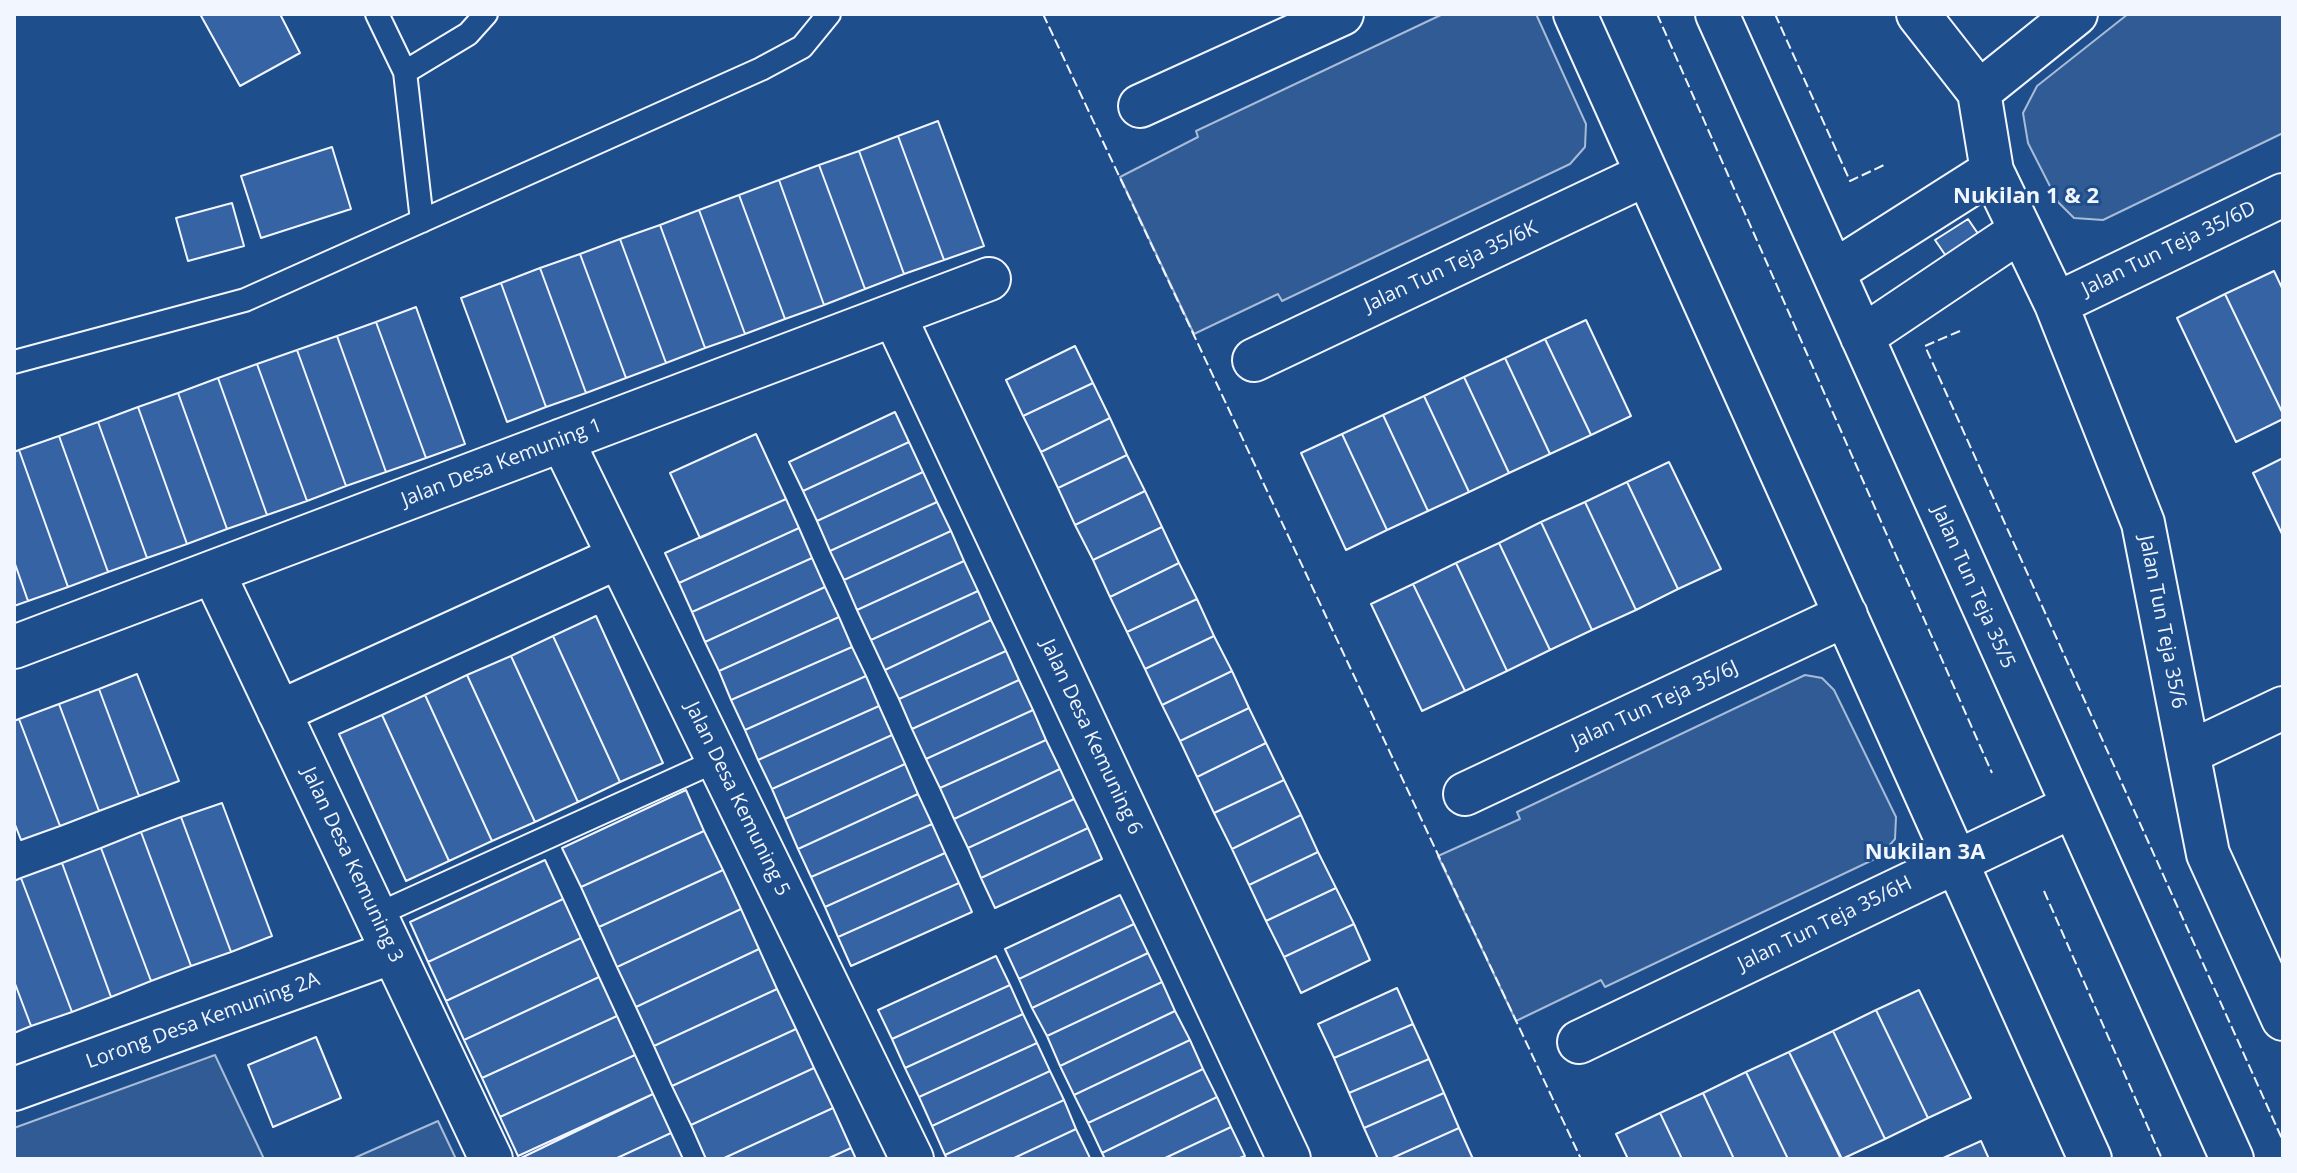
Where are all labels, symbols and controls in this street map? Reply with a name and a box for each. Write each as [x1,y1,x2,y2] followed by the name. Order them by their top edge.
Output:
[1953,184,2099,210] district label: Nukilan 1 & 2
[2078,196,2260,302] street label: Jalan Tun Teja 35/6D
[1361,216,1541,318] street label: Jalan Tun Teja 35/6K
[398,414,606,512] street label: Jalan Desa Kemuning 1
[1926,502,2020,672] street label: Jalan Tun Teja 35/5
[2133,533,2191,711] street label: Jalan Tun Teja 35/6
[1035,635,1147,839] street label: Jalan Desa Kemuning 6
[1568,656,1742,754] street label: Jalan Tun Teja 35/6J
[680,698,794,900] street label: Jalan Desa Kemuning 5
[296,763,408,967] street label: Jalan Desa Kemuning 3
[1865,840,1985,866] district label: Nukilan 3A
[1734,871,1916,977] street label: Jalan Tun Teja 35/6H
[83,968,323,1074] street label: Lorong Desa Kemuning 2A

